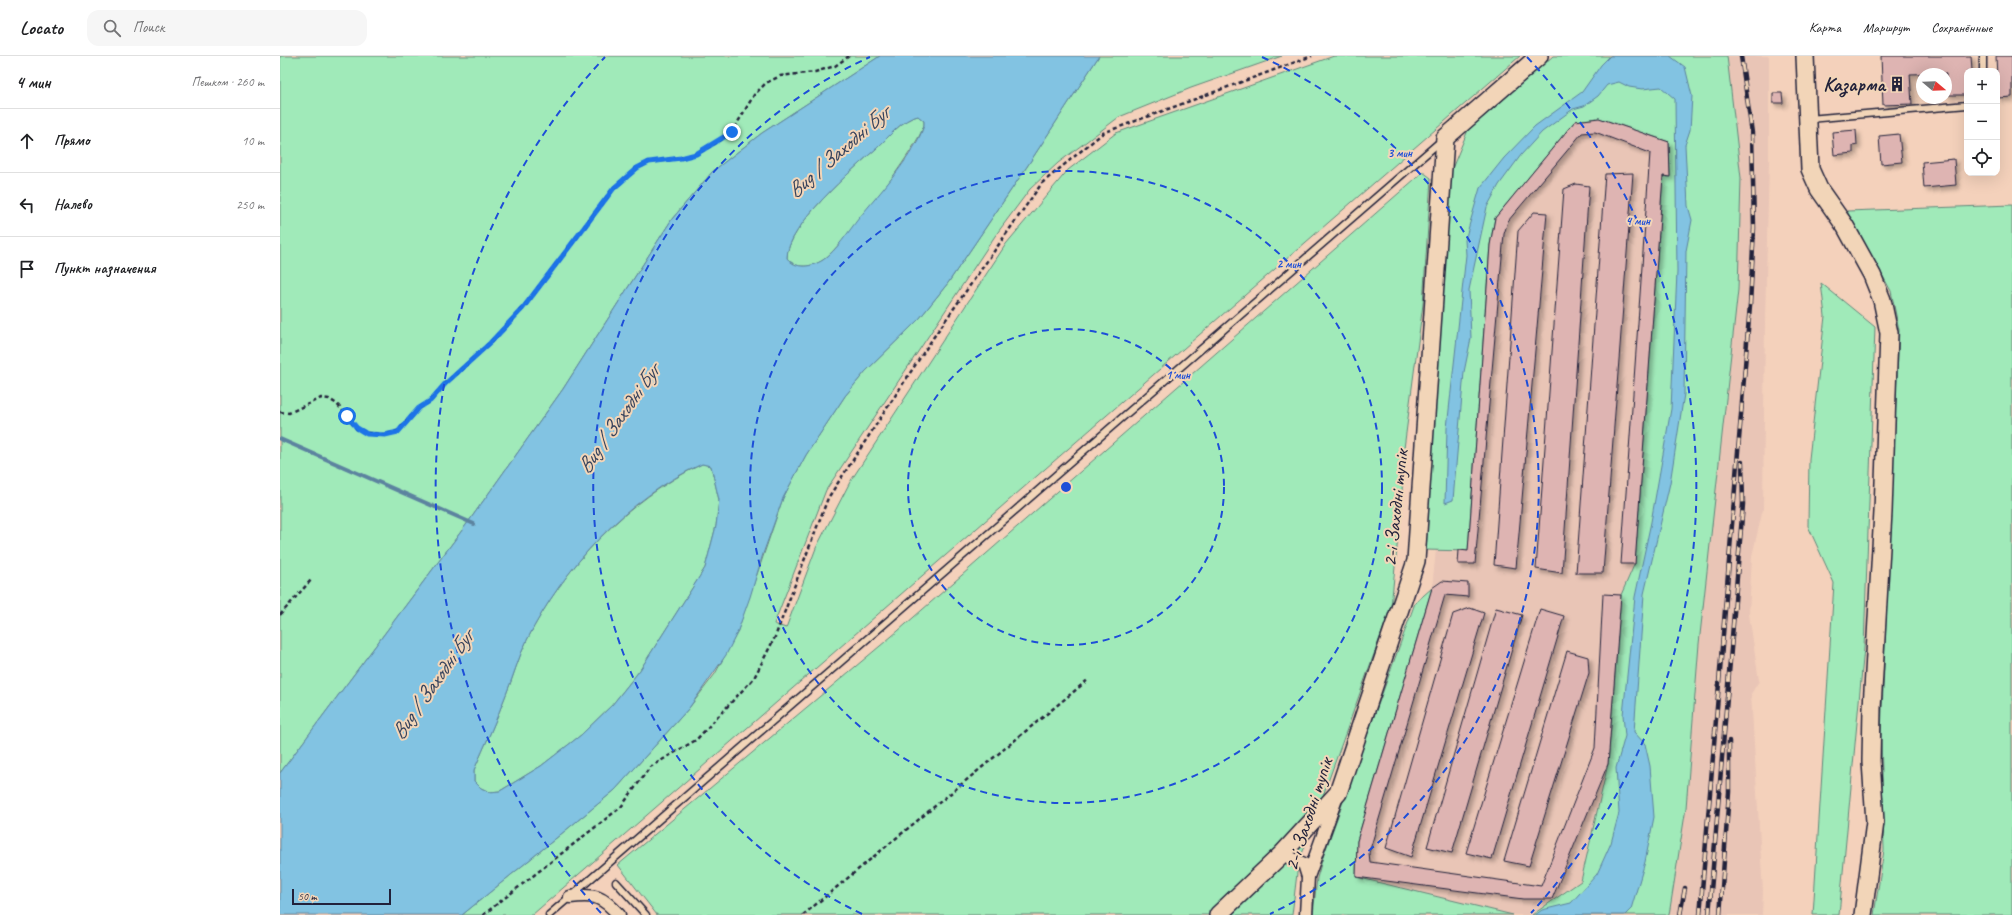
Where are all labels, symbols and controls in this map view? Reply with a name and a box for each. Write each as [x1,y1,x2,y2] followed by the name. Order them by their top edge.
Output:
[87,10,367,46] search box
[20,16,63,40] text: Locato
[101,17,123,39] icon: search
[133,18,165,37] text: Поиск
[1809,19,1841,36] text: Карта
[1863,19,1909,36] text: Маршрут
[1931,19,1992,36] text: Сохранённые
[1916,68,1952,104] north arrow
[1964,68,2000,176] map controls
[1964,68,2000,104] button: +
[16,72,51,93] text: 4 мин
[1823,72,1887,98] place label: Казарма
[191,74,264,90] text: Пешком · 260 m
[1888,75,1906,93] building icon: Казарма
[782,97,898,203] water label: Bug / Заходні Буг
[1964,104,2000,140] button: −
[723,123,741,141] route end
[16,130,38,152] icon: ahead
[54,131,90,150] text: Прямо
[242,133,264,149] text: 10 m
[1964,140,2000,176] button: locate
[1388,145,1413,161] text: 3 мин
[16,194,38,216] icon: left
[54,195,92,214] text: Налево
[236,197,264,213] text: 250 m
[1626,213,1651,229] text: 4 мин
[1277,256,1302,272] text: 2 мин
[16,258,38,280] icon: arrive
[54,259,156,278] text: Пункт назначения
[571,356,668,478] water label: Bug / Заходні Буг
[1166,367,1191,383] text: 1 мин
[338,407,356,425] route start
[1377,447,1414,568] street label: 2-і Заходні тупік
[1059,480,1073,494] centre of rings
[385,622,482,744] water label: Bug / Заходні Буг
[1278,753,1339,874] street label: 2-і Заходні тупік
[292,887,391,906] scale bar
[298,889,317,903] text: 50 m

